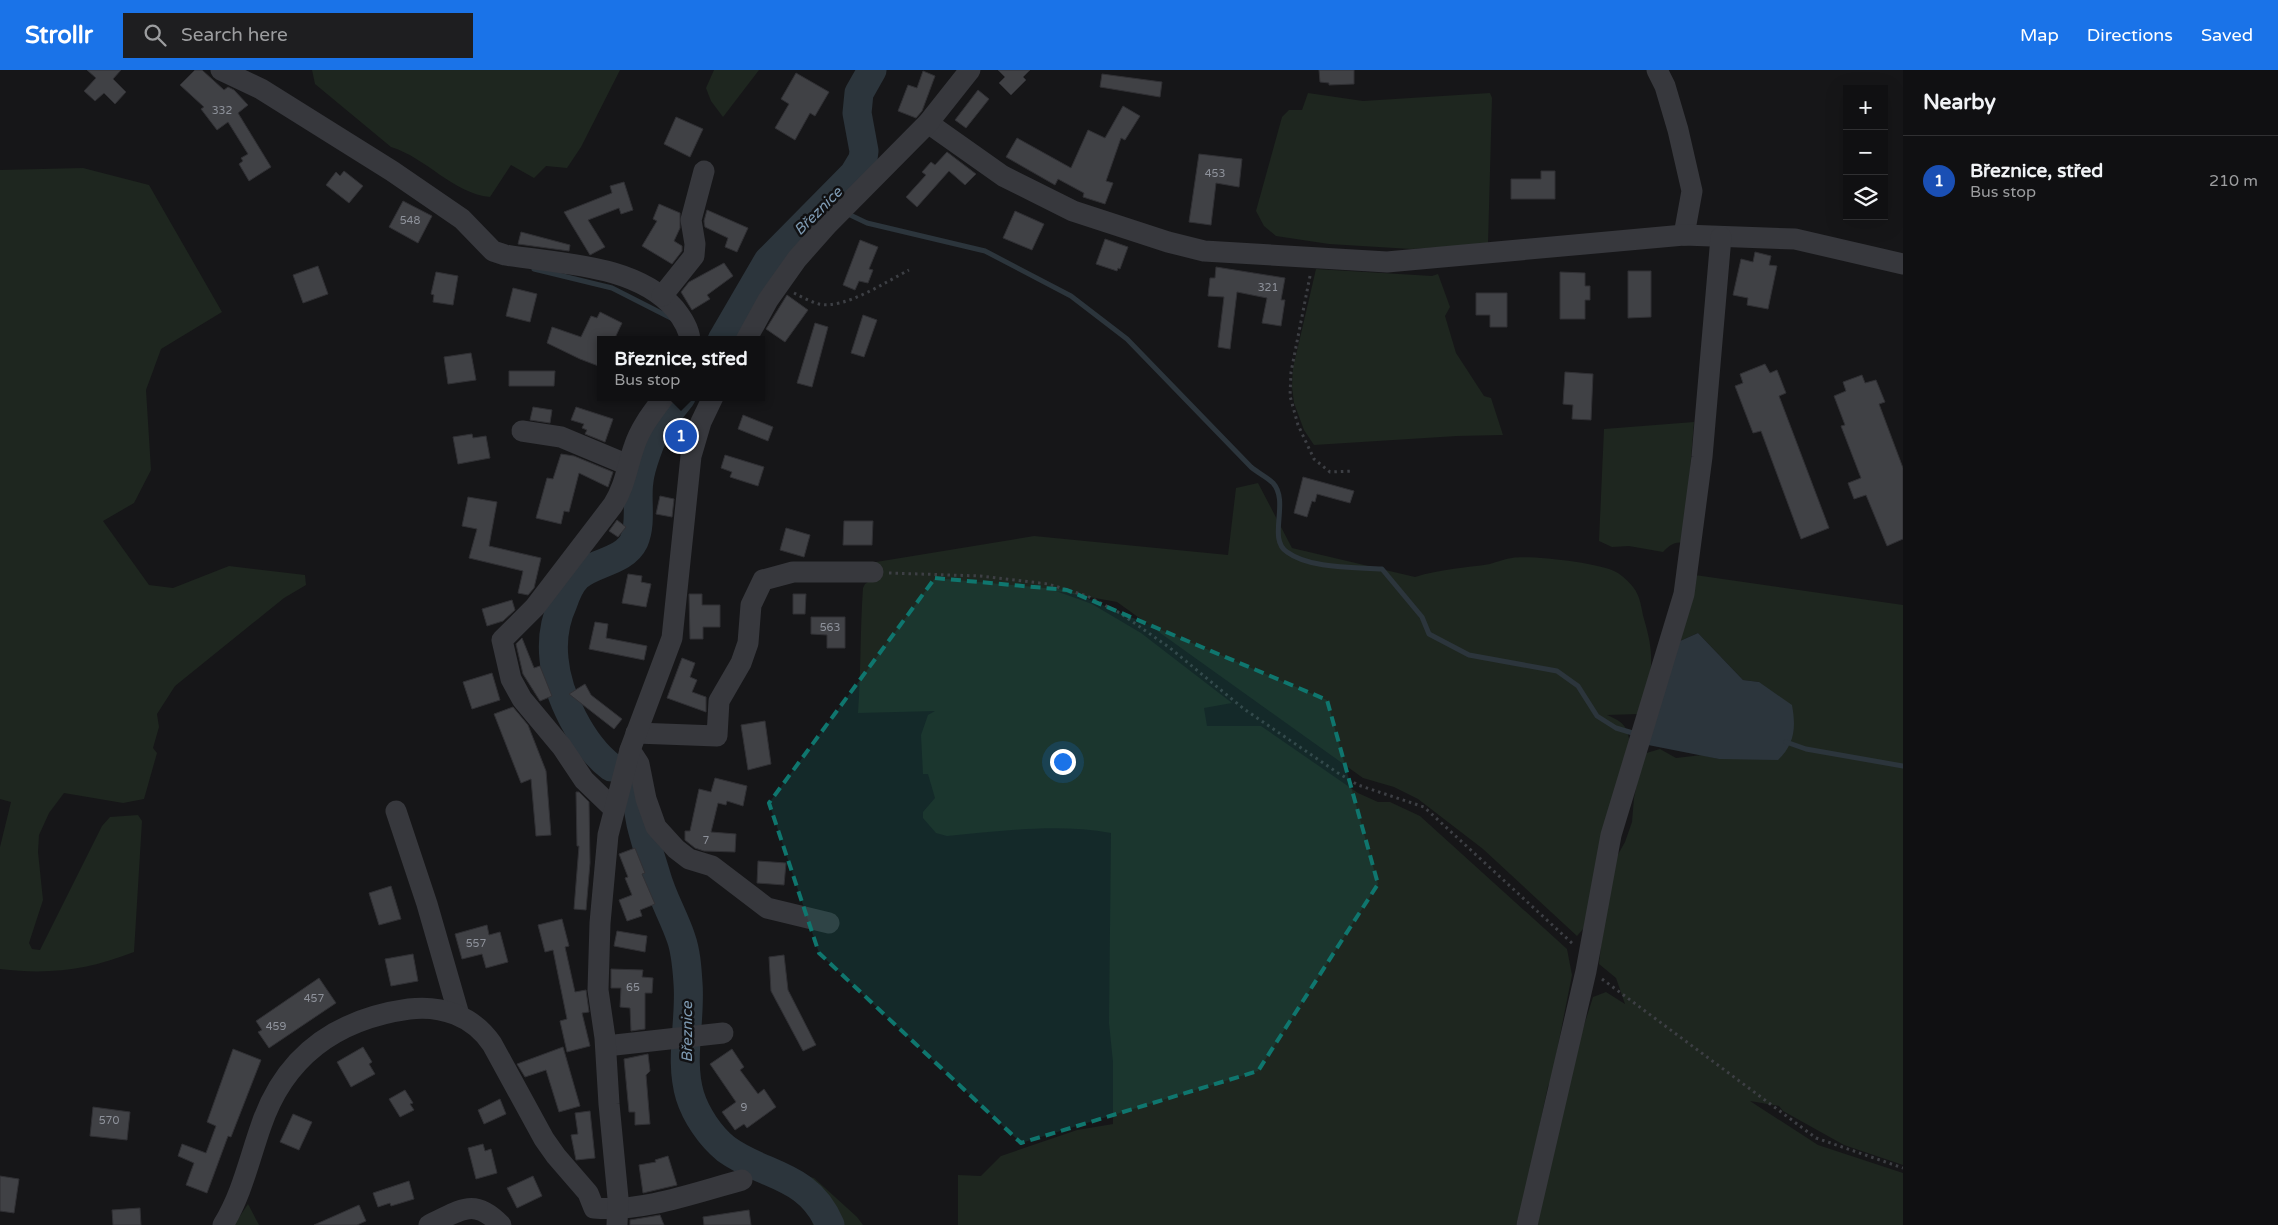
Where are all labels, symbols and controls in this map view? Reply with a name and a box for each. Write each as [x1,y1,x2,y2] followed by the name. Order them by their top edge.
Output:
[123,13,473,58] search box
[25,21,93,50] text: Strollr
[141,21,169,49] icon: search
[181,24,288,46] text: Search here
[2020,24,2059,46] text: Map
[2087,24,2173,46] text: Directions
[2201,24,2253,46] text: Saved
[1843,85,1888,220] map controls
[1843,85,1888,130] button: +
[1923,90,1996,115] text: Nearby
[212,104,232,117] house number: 332
[1843,130,1888,175] button: −
[1970,160,2103,182] text: Březnice, střed
[1205,167,1225,180] house number: 453
[1934,171,1944,191] text: 1
[2209,171,2258,191] text: 210 m
[1843,175,1888,220] button: layers
[790,182,847,239] water label: Březnice
[1970,182,2036,202] text: Bus stop
[400,214,420,227] house number: 548
[1258,281,1278,294] house number: 321
[597,336,765,401] popup
[614,348,748,370] text: Březnice, střed
[614,370,680,390] text: Bus stop
[665,417,697,455] pin: 1
[820,621,840,634] house number: 563
[1050,749,1076,775] your location
[703,834,710,847] house number: 7
[466,937,486,950] house number: 557
[626,981,640,994] house number: 65
[304,992,324,1005] house number: 457
[678,1000,696,1063] water label: Březnice
[266,1020,286,1033] house number: 459
[741,1101,748,1114] house number: 9
[99,1114,119,1127] house number: 570

